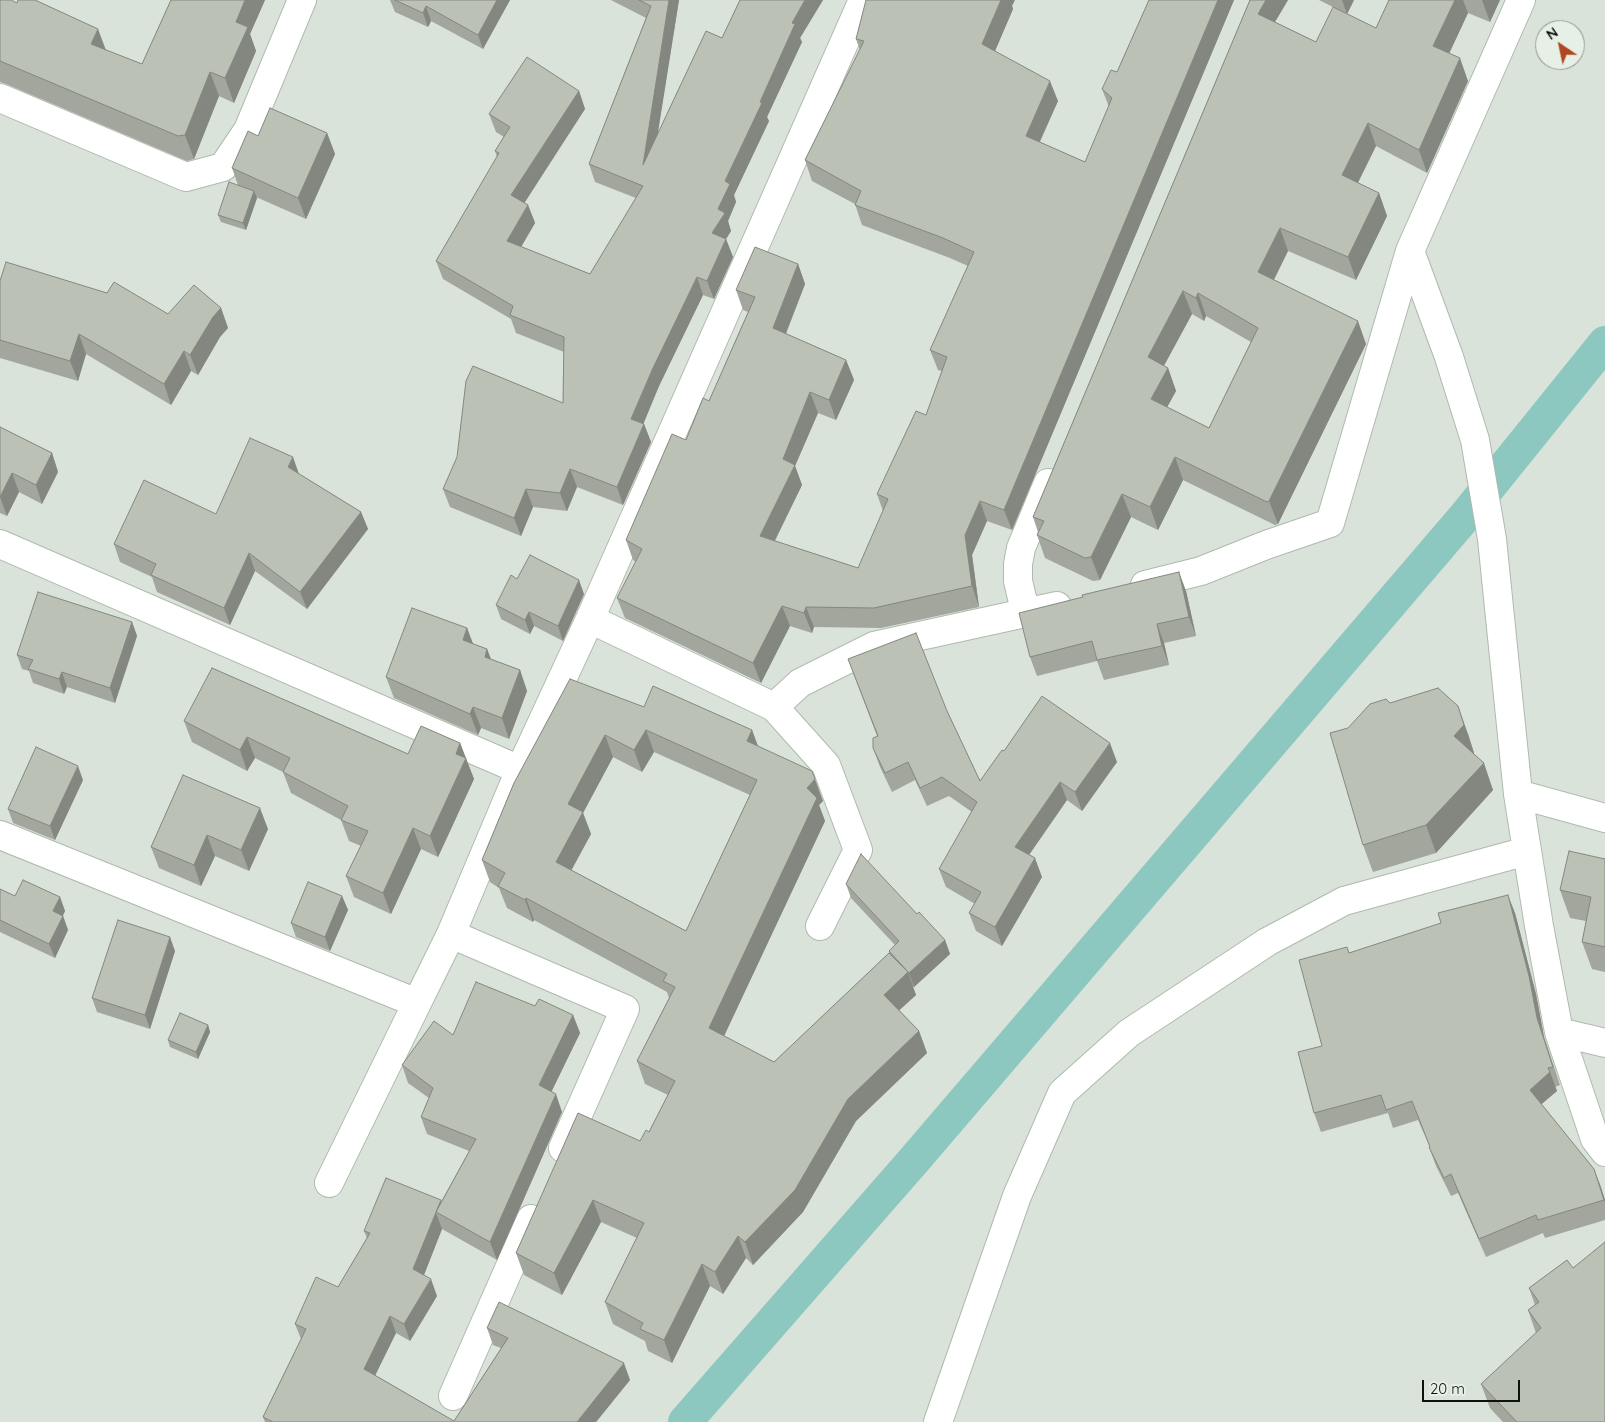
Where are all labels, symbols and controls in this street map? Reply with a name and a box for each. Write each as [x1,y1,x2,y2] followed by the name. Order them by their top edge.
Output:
[1535,20,1585,70] north arrow
[1543,23,1561,44] text: N
[1425,1370,1522,1402] scale bar
[1430,1379,1465,1398] text: 20 m

